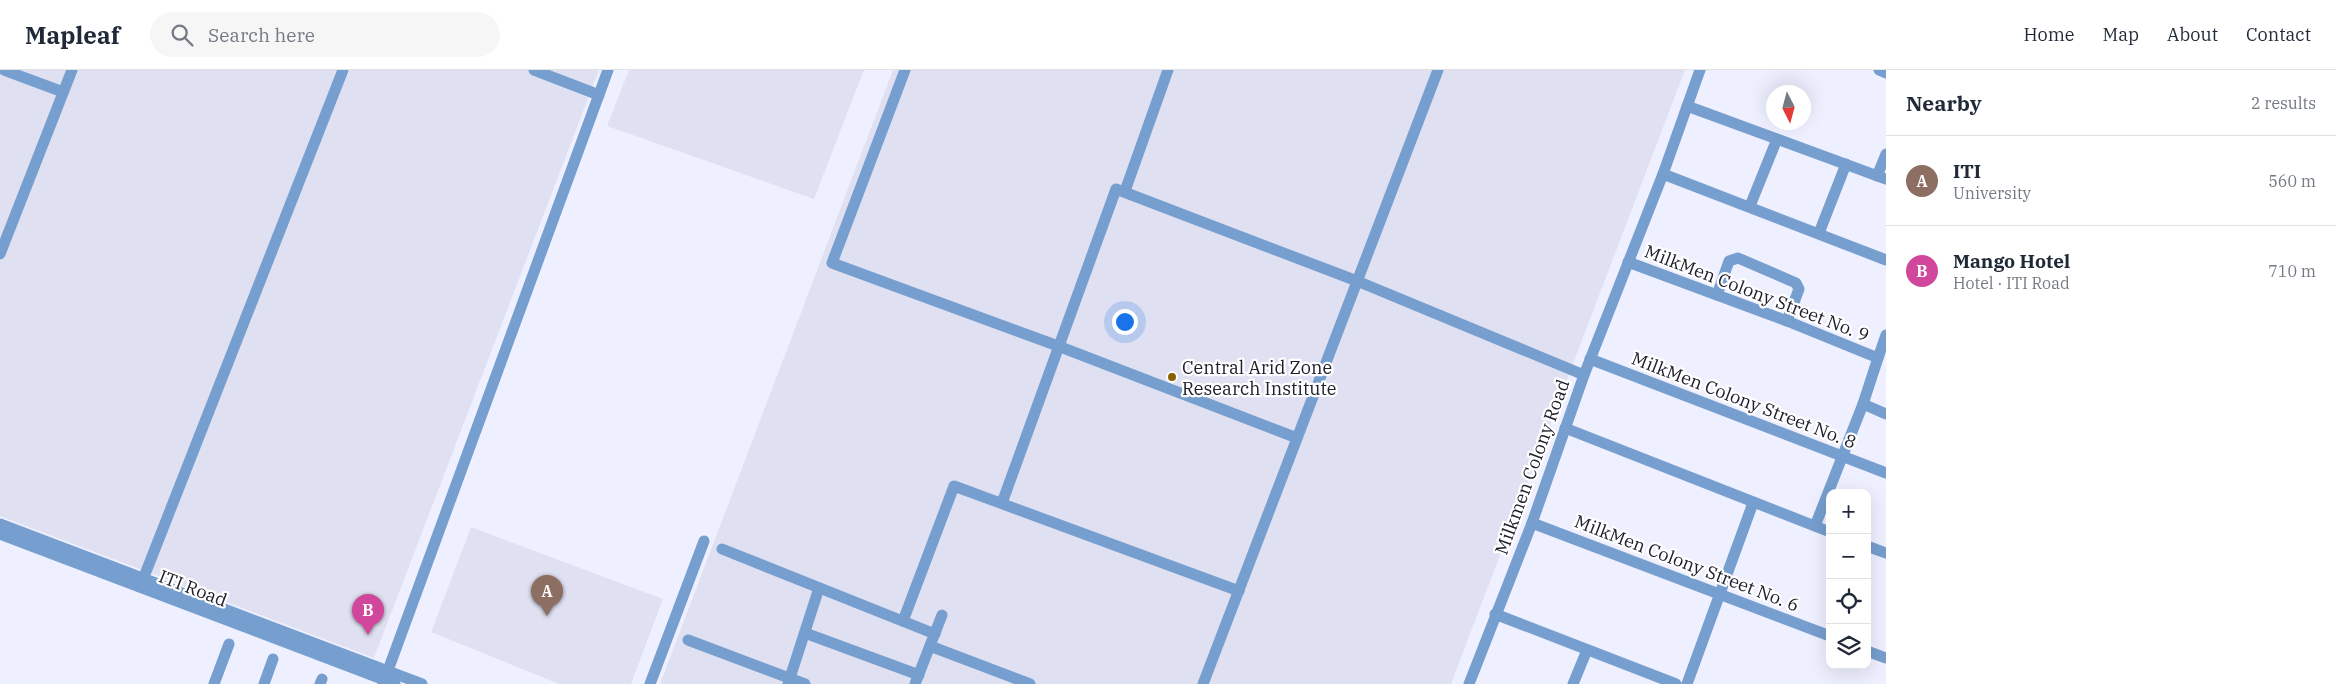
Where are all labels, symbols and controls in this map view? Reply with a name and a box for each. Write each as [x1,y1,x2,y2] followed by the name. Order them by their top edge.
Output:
[150,12,500,57] search box
[25,19,120,51] text: Mapleaf
[168,21,196,49] icon: search
[208,23,315,47] text: Search here
[2023,23,2075,46] text: Home
[2103,23,2139,46] text: Map
[2167,23,2218,46] text: About
[2246,23,2311,46] text: Contact
[1766,85,1811,130] north arrow
[1906,89,1982,117] text: Nearby
[2251,93,2316,113] text: 2 results
[1953,159,1981,183] text: ITI
[1916,171,1928,191] text: A
[2268,171,2316,191] text: 560 m
[1953,183,2031,203] text: University
[1641,240,1873,346] street label: MilkMen Colony Street No. 9
[1953,249,2070,273] text: Mango Hotel
[1916,261,1928,281] text: B
[2268,261,2316,281] text: 710 m
[1953,273,2070,293] text: Hotel · ITI Road
[1112,309,1138,335] your location
[1628,347,1860,453] street label: MilkMen Colony Street No. 8
[1182,356,1337,400] place label: Central Arid Zone Research Institute
[1166,371,1178,383] marker: Central Arid Zone Research Institute
[1490,376,1574,558] street label: Milkmen Colony Road
[1826,489,1871,669] map controls
[1826,489,1871,534] button: +
[1571,510,1803,616] street label: MilkMen Colony Street No. 6
[1826,534,1871,579] button: −
[156,564,230,612] street label: ITI Road
[531,575,563,616] pin: A
[1826,579,1871,624] button: locate
[352,594,384,635] pin: B
[1826,624,1871,669] button: layers

